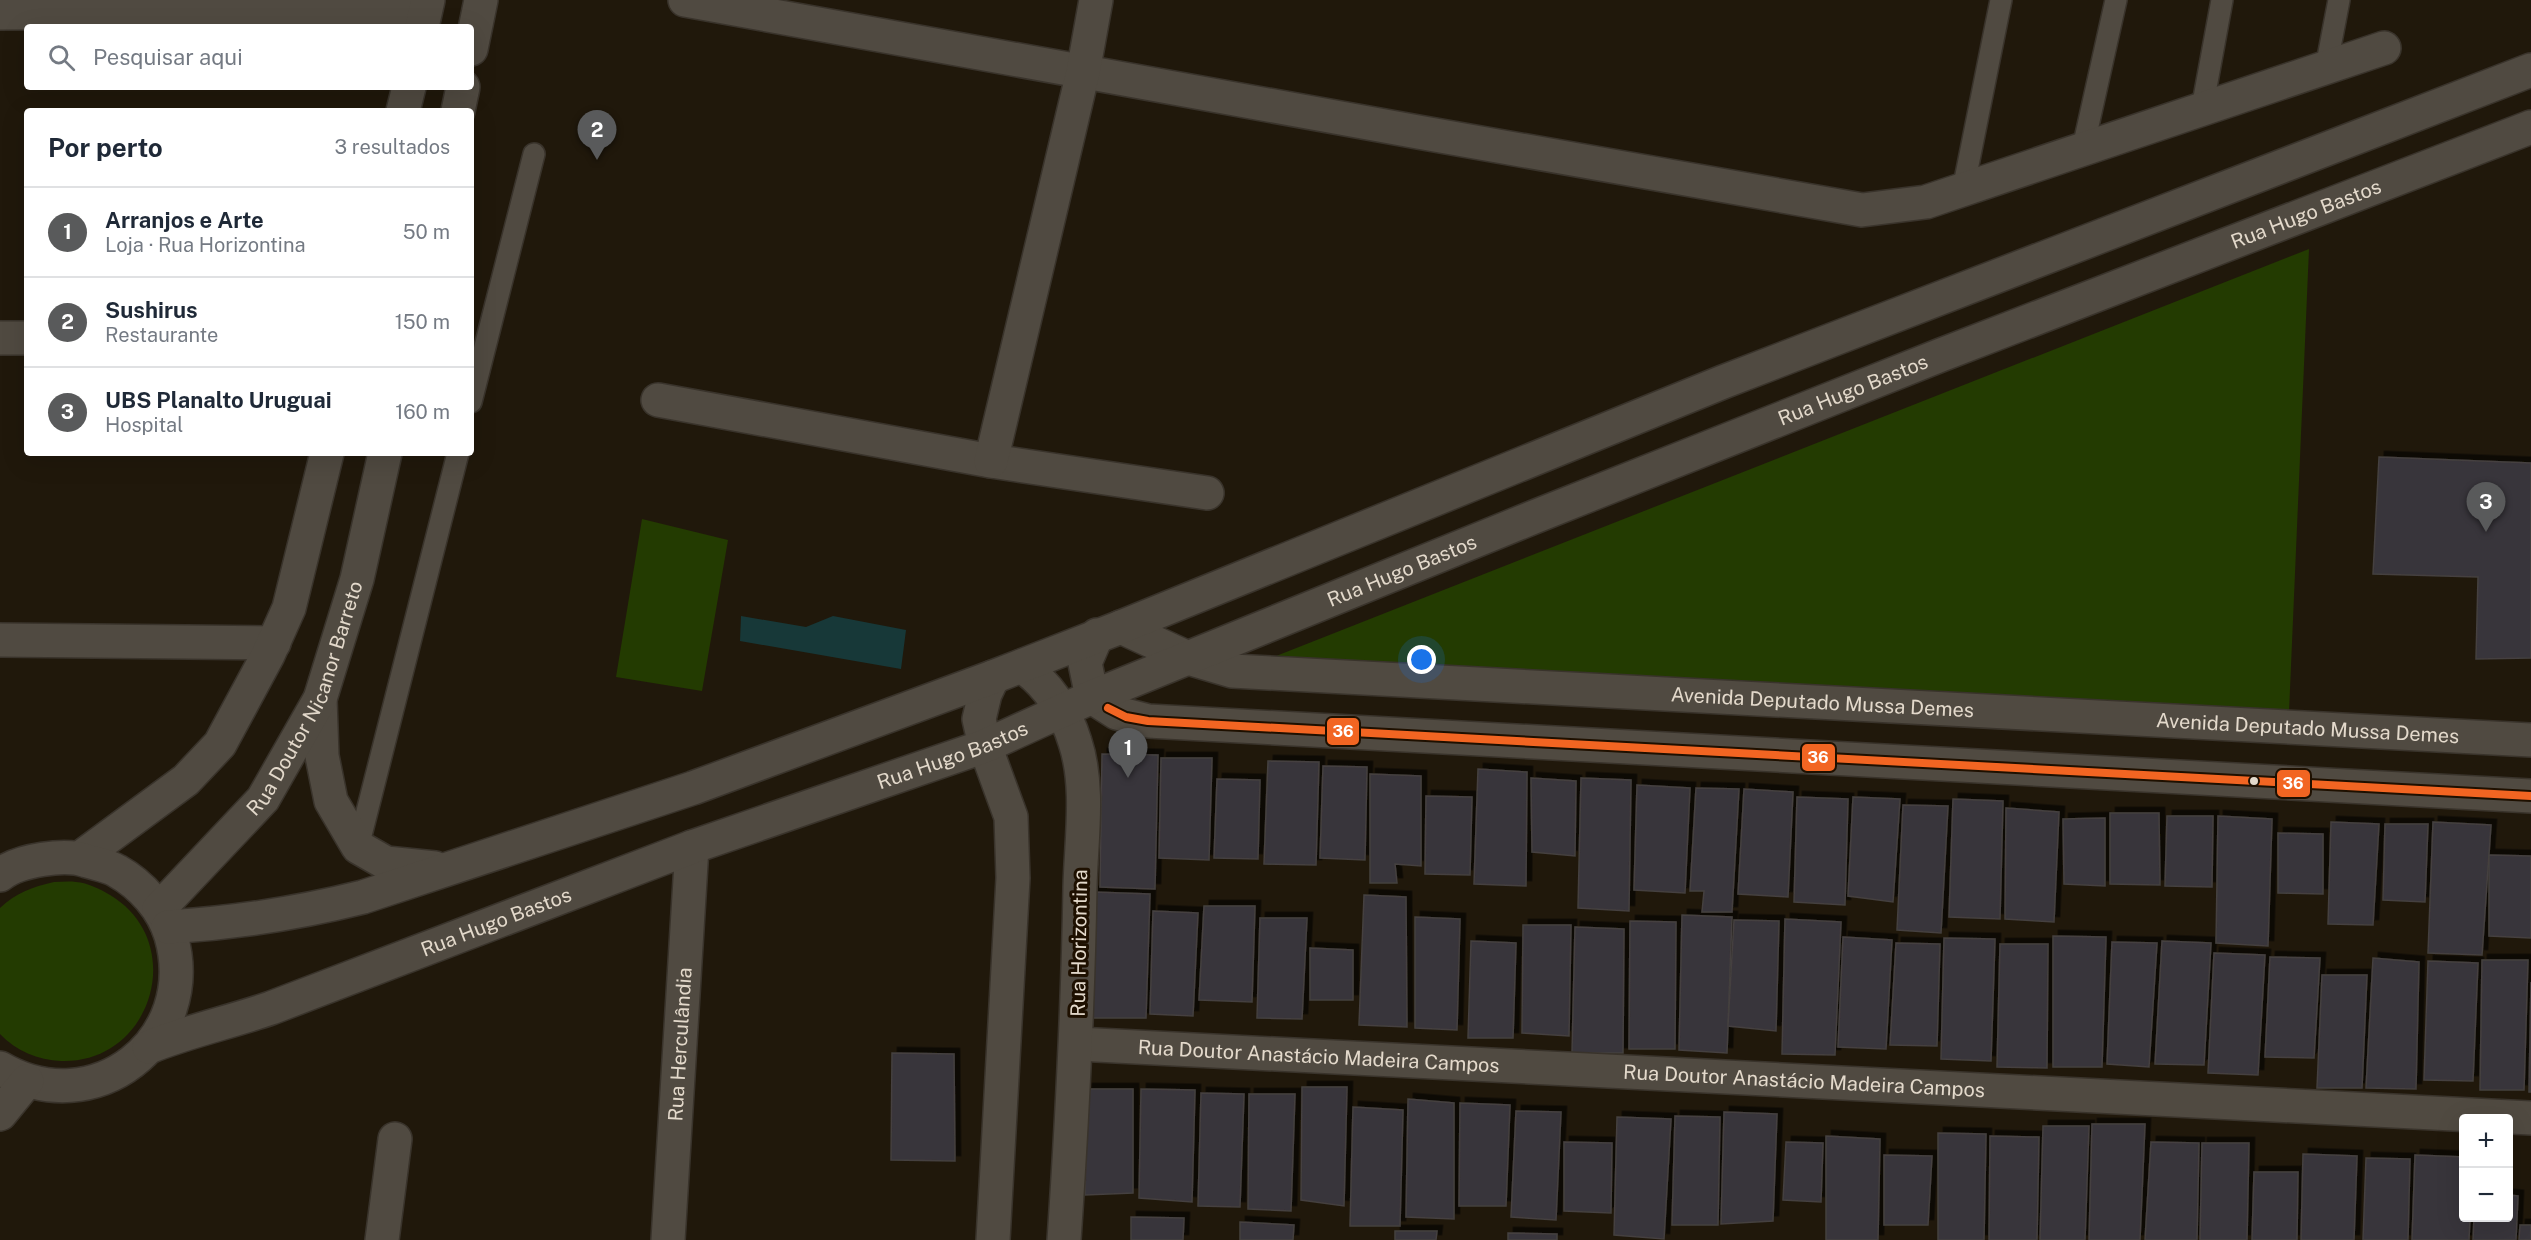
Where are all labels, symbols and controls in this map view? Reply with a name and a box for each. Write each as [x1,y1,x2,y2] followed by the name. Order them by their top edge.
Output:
[24,24,474,90] search box
[45,41,78,74] icon: search
[93,44,243,70] text: Pesquisar aqui
[578,110,616,160] pin: 2
[48,132,163,163] text: Por perto
[334,135,450,159] text: 3 resultados
[2227,174,2385,254] street label: Rua Hugo Bastos
[105,207,264,233] text: Arranjos e Arte
[63,220,72,244] text: 1
[403,220,450,244] text: 50 m
[105,233,306,257] text: Loja · Rua Horizontina
[105,297,198,323] text: Sushirus
[61,310,74,334] text: 2
[395,310,450,334] text: 150 m
[105,323,218,347] text: Restaurante
[1775,349,1931,431] street label: Rua Hugo Bastos
[105,387,332,413] text: UBS Planalto Uruguai
[61,400,74,424] text: 3
[395,400,450,424] text: 160 m
[105,413,183,437] text: Hospital
[2466,482,2506,532] pin: 3
[1324,530,1480,612] street label: Rua Hugo Bastos
[242,578,368,821] street label: Rua Doutor Nicanor Barreto
[1407,645,1436,674] your location
[1670,682,1975,722] street label: Avenida Deputado Mussa Demes
[2156,708,2460,748] street label: Avenida Deputado Mussa Demes
[874,716,1032,794] street label: Rua Hugo Bastos
[1326,717,1360,746] line badge: 36
[1332,722,1354,741] text: 36
[1108,728,1148,778] pin: 1
[1801,743,1836,772] line badge: 36
[1807,748,1829,767] text: 36
[2276,769,2311,798] line badge: 36
[2282,774,2304,793] text: 36
[2248,775,2260,787] unlabelled marker
[1066,869,1092,1017] street label: Rua Horizontina
[417,882,575,962] street label: Rua Hugo Bastos
[663,967,697,1122] street label: Rua Herculândia
[1137,1035,1500,1077] street label: Rua Doutor Anastácio Madeira Campos
[1623,1060,1986,1102] street label: Rua Doutor Anastácio Madeira Campos
[2459,1114,2513,1222] map controls
[2459,1114,2513,1168] button: +
[2459,1168,2513,1222] button: −

